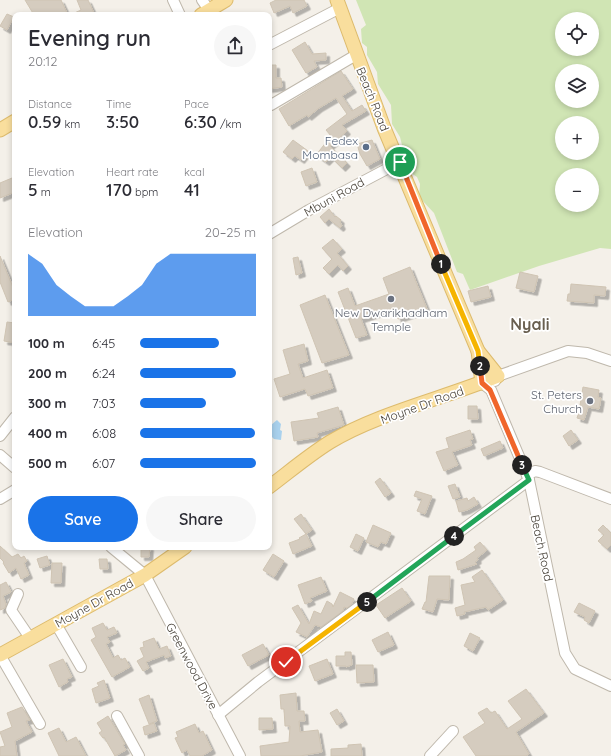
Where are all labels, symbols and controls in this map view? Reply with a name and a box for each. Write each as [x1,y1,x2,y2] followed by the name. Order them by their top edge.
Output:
[555,12,599,212] map controls
[555,12,599,56] button: locate
[28,24,151,52] text: Evening run
[214,25,256,67] button: share
[28,53,57,69] text: 20:12
[555,64,599,108] button: layers
[353,65,393,133] street label: Beach Road
[28,97,72,111] text: Distance
[106,97,131,111] text: Time
[184,97,209,111] text: Pace
[28,111,61,132] text: 0.59
[106,111,139,132] text: 3:50
[184,111,217,132] text: 6:30
[555,116,599,160] button: +
[61,117,80,131] text: km
[217,117,242,131] text: /km
[302,133,358,162] place label: Fedex Mombasa
[361,142,371,152] marker: Fedex Mombasa
[383,145,417,179] pin
[389,151,411,173] icon: arrive
[28,165,74,179] text: Elevation
[106,165,158,179] text: Heart rate
[184,165,205,179] text: kcal
[555,168,599,212] button: −
[301,174,367,220] street label: Mbuni Road
[28,179,38,200] text: 5
[106,179,132,200] text: 170
[184,179,200,200] text: 41
[38,185,51,199] text: m
[132,185,158,199] text: bpm
[28,224,83,240] text: Elevation
[205,224,256,240] text: 20–25 m
[431,254,451,274] pin: 1
[439,257,443,271] text: 1
[386,294,396,304] marker: New Dwarikhadham Temple
[335,305,447,334] place label: New Dwarikhadham Temple
[510,314,550,334] district label: Nyali
[28,335,65,351] text: 100 m
[92,335,115,351] text: 6:45
[470,356,490,376] pin: 2
[477,359,483,373] text: 2
[28,365,67,381] text: 200 m
[92,365,115,381] text: 6:24
[378,383,466,427] street label: Moyne Dr Road
[531,387,582,416] place label: St. Peters Church
[28,395,67,411] text: 300 m
[92,395,116,411] text: 7:03
[585,396,595,406] marker: St. Peters Church
[28,425,67,441] text: 400 m
[92,425,116,441] text: 6:08
[28,455,67,471] text: 500 m
[92,455,115,471] text: 6:07
[512,455,532,475] pin: 3
[519,458,525,472] text: 3
[28,496,138,542] button: Save
[146,496,256,542] button: Share
[528,513,556,583] street label: Beach Road
[444,526,464,546] pin: 4
[451,529,457,543] text: 4
[52,575,136,631] street label: Moyne Dr Road
[357,592,377,612] pin: 5
[364,595,370,609] text: 5
[163,620,221,712] street label: Greenwood Drive
[269,645,303,679] pin
[275,651,297,673] icon: check

